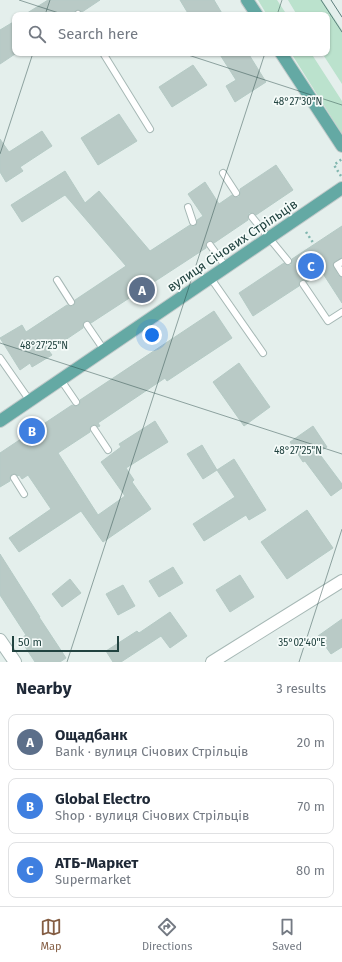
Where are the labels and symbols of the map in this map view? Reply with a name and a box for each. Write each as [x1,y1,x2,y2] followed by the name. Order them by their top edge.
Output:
[274,96,322,108] text: 48°27'30"N
[164,196,300,295] street label: вулиця Січових Стрільців
[298,251,324,281] pin: C
[129,275,155,305] pin: A
[142,325,162,345] your location
[20,340,68,352] text: 48°27'25"N
[19,416,45,446] pin: B
[274,445,322,457] text: 48°27'25"N
[12,634,119,653] scale bar
[278,637,326,649] text: 35°02'40"E

